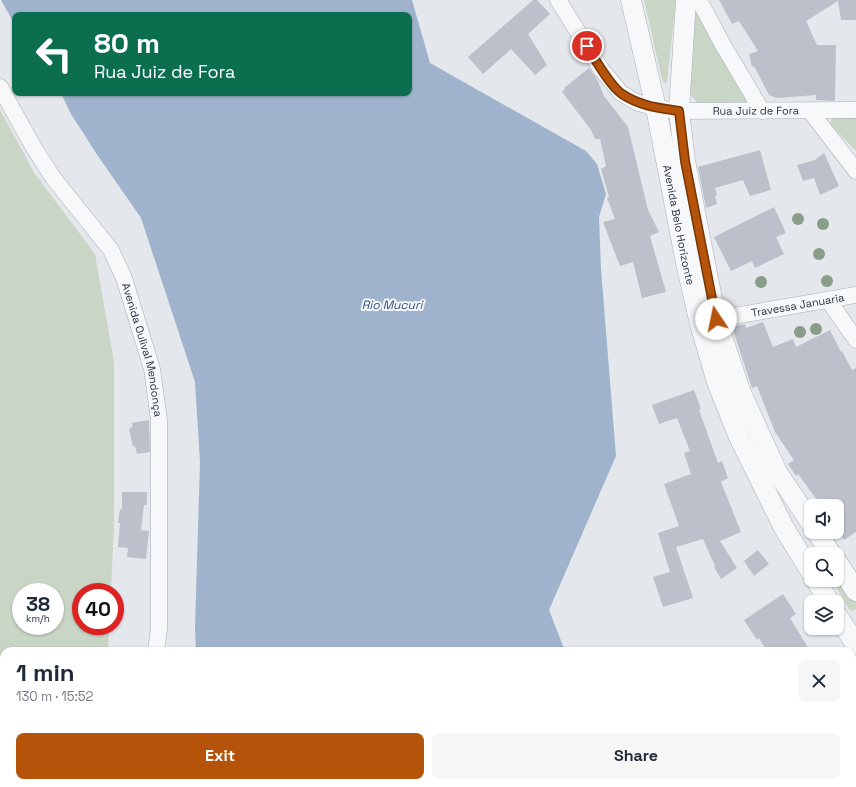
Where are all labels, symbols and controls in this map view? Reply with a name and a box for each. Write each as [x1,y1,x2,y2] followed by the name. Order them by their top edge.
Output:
[94,25,160,61] text: 80 m
[28,28,80,80] icon: left
[570,29,604,63] pin
[576,35,598,57] icon: arrive
[94,60,235,83] text: Rua Juiz de Fora
[713,103,800,118] street label: Rua Juiz de Fora
[660,164,698,286] street label: Avenida Belo Horizonte
[119,281,166,418] street label: Avenida Oulival Mendonça
[750,290,846,320] street label: Travessa Januaria
[362,297,424,313] water label: Rio Mucuri
[695,298,737,340] position arrow
[804,499,844,635] map controls
[804,499,844,539] button: sound
[804,547,844,587] button: search
[72,583,124,635] speed limit sign: 40
[26,591,50,617] text: 38
[804,595,844,635] button: layers
[26,612,50,625] text: km/h
[16,657,75,688] text: 1 min
[798,660,840,702] button: close
[16,688,93,705] text: 130 m · 15:52
[16,733,424,779] button: Exit
[432,733,840,779] button: Share

